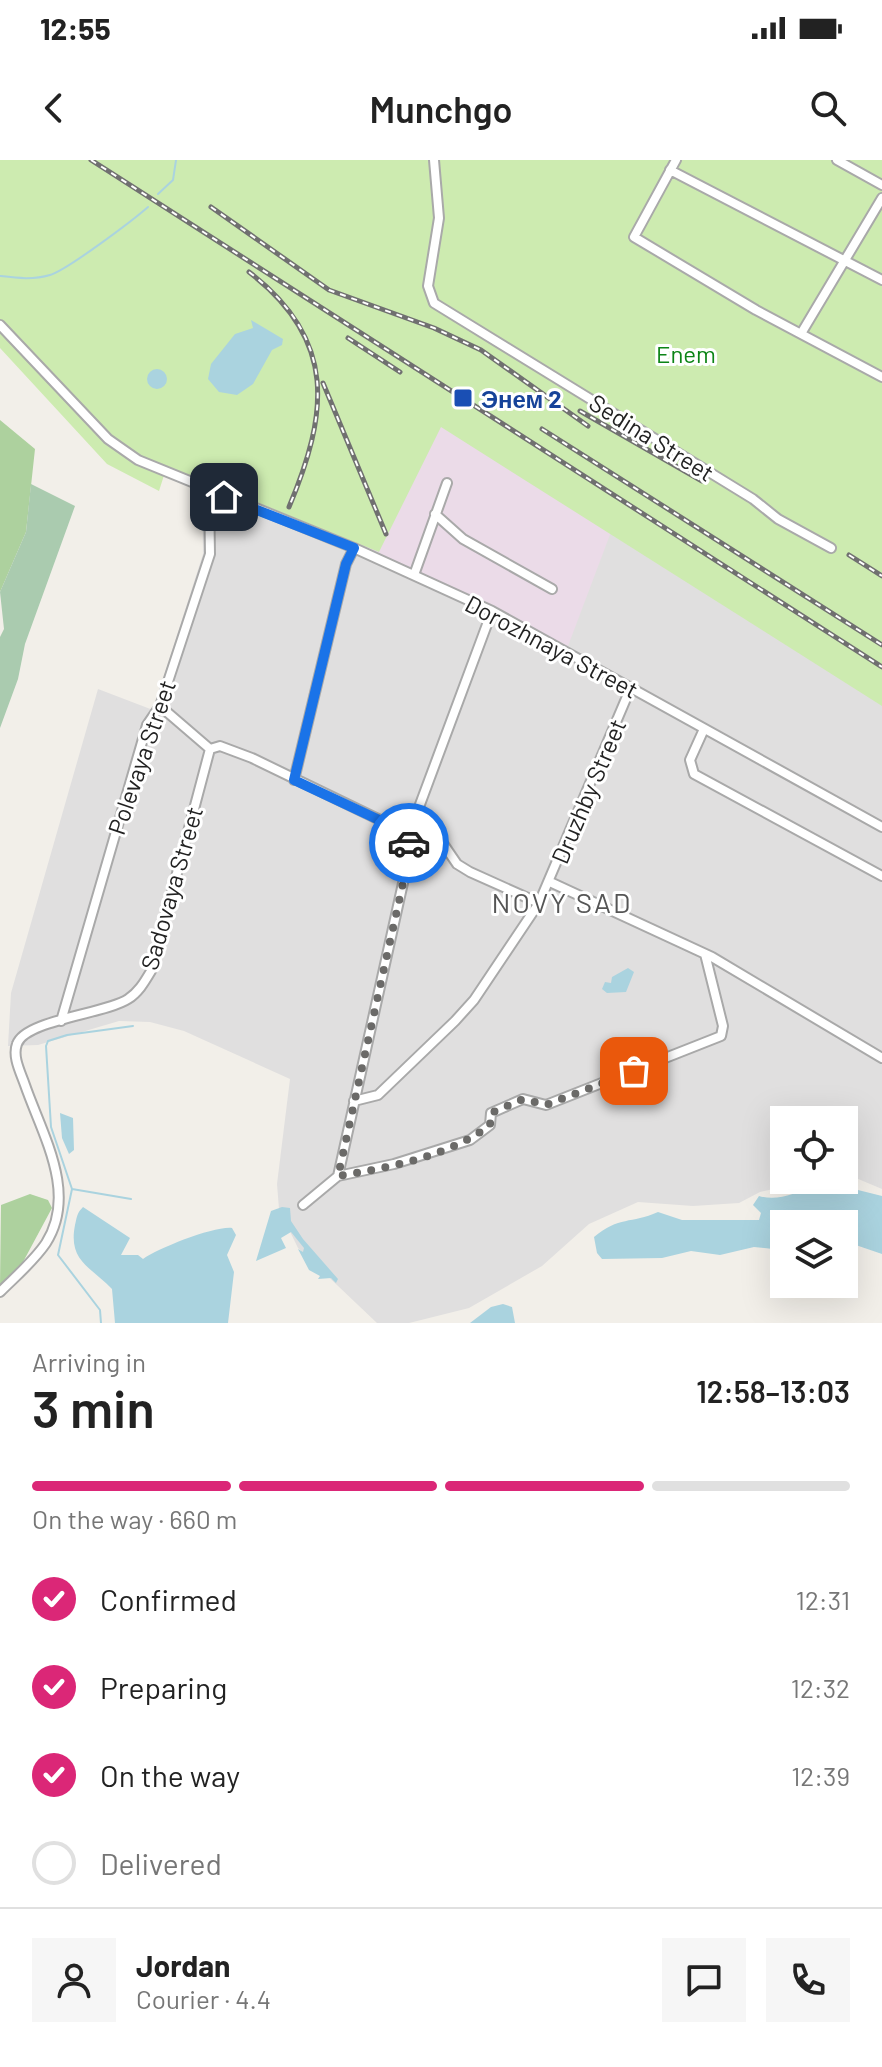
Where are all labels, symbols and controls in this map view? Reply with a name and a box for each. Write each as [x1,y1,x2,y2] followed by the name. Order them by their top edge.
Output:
[40,10,111,46] text: 12:55
[32,86,76,130] icon: back
[806,86,850,130] icon: search
[369,87,513,130] text: Munchgo
[656,339,716,368] park label: Enem
[481,384,562,413] place label: Энем 2
[452,387,474,409] marker: Энем 2
[584,387,720,487] street label: Sedina Street
[190,463,258,531] pin
[202,475,246,519] icon: home
[461,588,643,704] street label: Dorozhnaya Street
[101,676,181,838] street label: Polevaya Street
[545,714,631,868] street label: Druzhby Street
[134,803,208,973] street label: Sadovaya Street
[369,803,449,883] courier
[387,821,431,865] icon: car
[492,885,632,919] district label: NOVY SAD
[600,1037,668,1105] pin
[612,1049,656,1093] icon: bag
[770,1106,858,1298] map controls
[770,1106,858,1194] button: locate
[770,1210,858,1298] button: layers
[32,1346,146,1377] text: Arriving in
[696,1373,850,1409] text: 12:58–13:03
[32,1376,155,1438] text: 3 min
[32,1503,237,1534] text: On the way · 660 m
[32,1577,76,1621] icon: check
[100,1581,237,1617] text: Confirmed
[796,1584,850,1615] text: 12:31
[32,1665,76,1709] icon: check
[100,1669,227,1705] text: Preparing
[791,1672,850,1703] text: 12:32
[32,1753,76,1797] icon: check
[100,1757,240,1793] text: On the way
[791,1760,850,1791] text: 12:39
[100,1845,222,1881] text: Delivered
[32,1938,116,2022] button: person
[662,1938,746,2022] button: chat
[766,1938,850,2022] button: phone
[136,1947,231,1983] text: Jordan
[136,1983,271,2014] text: Courier · 4.4

